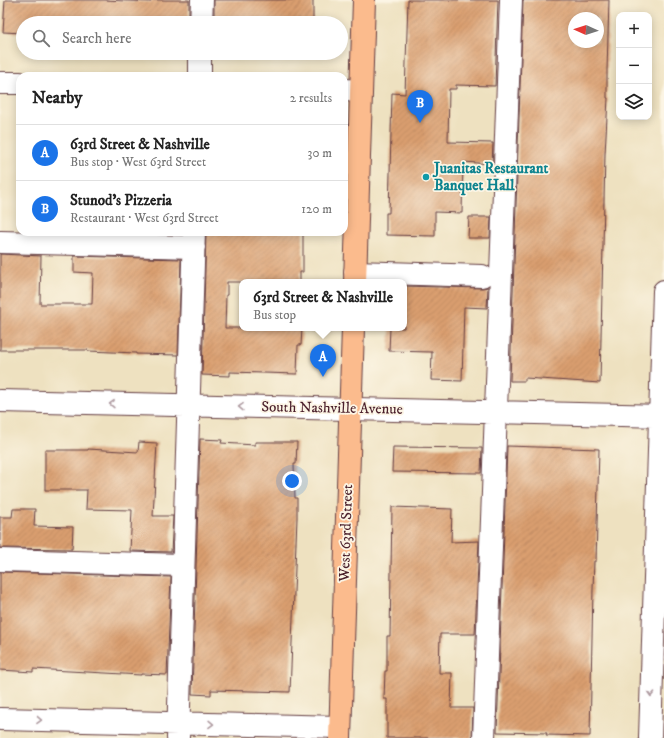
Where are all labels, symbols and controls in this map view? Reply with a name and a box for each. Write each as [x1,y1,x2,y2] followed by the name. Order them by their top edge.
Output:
[568,12,604,48] north arrow
[616,12,652,120] map controls
[616,12,652,48] button: +
[16,16,348,60] search box
[30,27,52,49] icon: search
[62,29,131,48] text: Search here
[616,48,652,84] button: −
[616,84,652,120] button: layers
[32,87,82,109] text: Nearby
[290,90,332,106] text: 2 results
[407,90,433,123] pin: B
[70,135,210,154] text: 63rd Street & Nashville
[41,145,49,161] text: A
[308,145,332,161] text: 30 m
[70,154,206,170] text: Bus stop · West 63rd Street
[432,159,549,196] place label: Juanitas Restaurant Banquet Hall
[421,172,431,182] marker: Juanitas Restaurant Banquet Hall
[70,191,172,210] text: Stunod's Pizzeria
[41,201,49,217] text: B
[301,201,332,217] text: 120 m
[70,210,219,226] text: Restaurant · West 63rd Street
[239,279,407,331] popup
[253,288,393,307] text: 63rd Street & Nashville
[253,307,296,323] text: Bus stop
[310,344,336,377] pin: A
[261,397,403,419] street label: South Nashville Avenue
[109,400,115,408] one-way arrow
[238,402,244,411] one-way arrow
[282,471,302,491] your location
[335,484,357,583] street label: West 63rd Street
[647,691,656,697] one-way arrow
[36,716,42,724] one-way arrow
[208,720,214,728] one-way arrow

